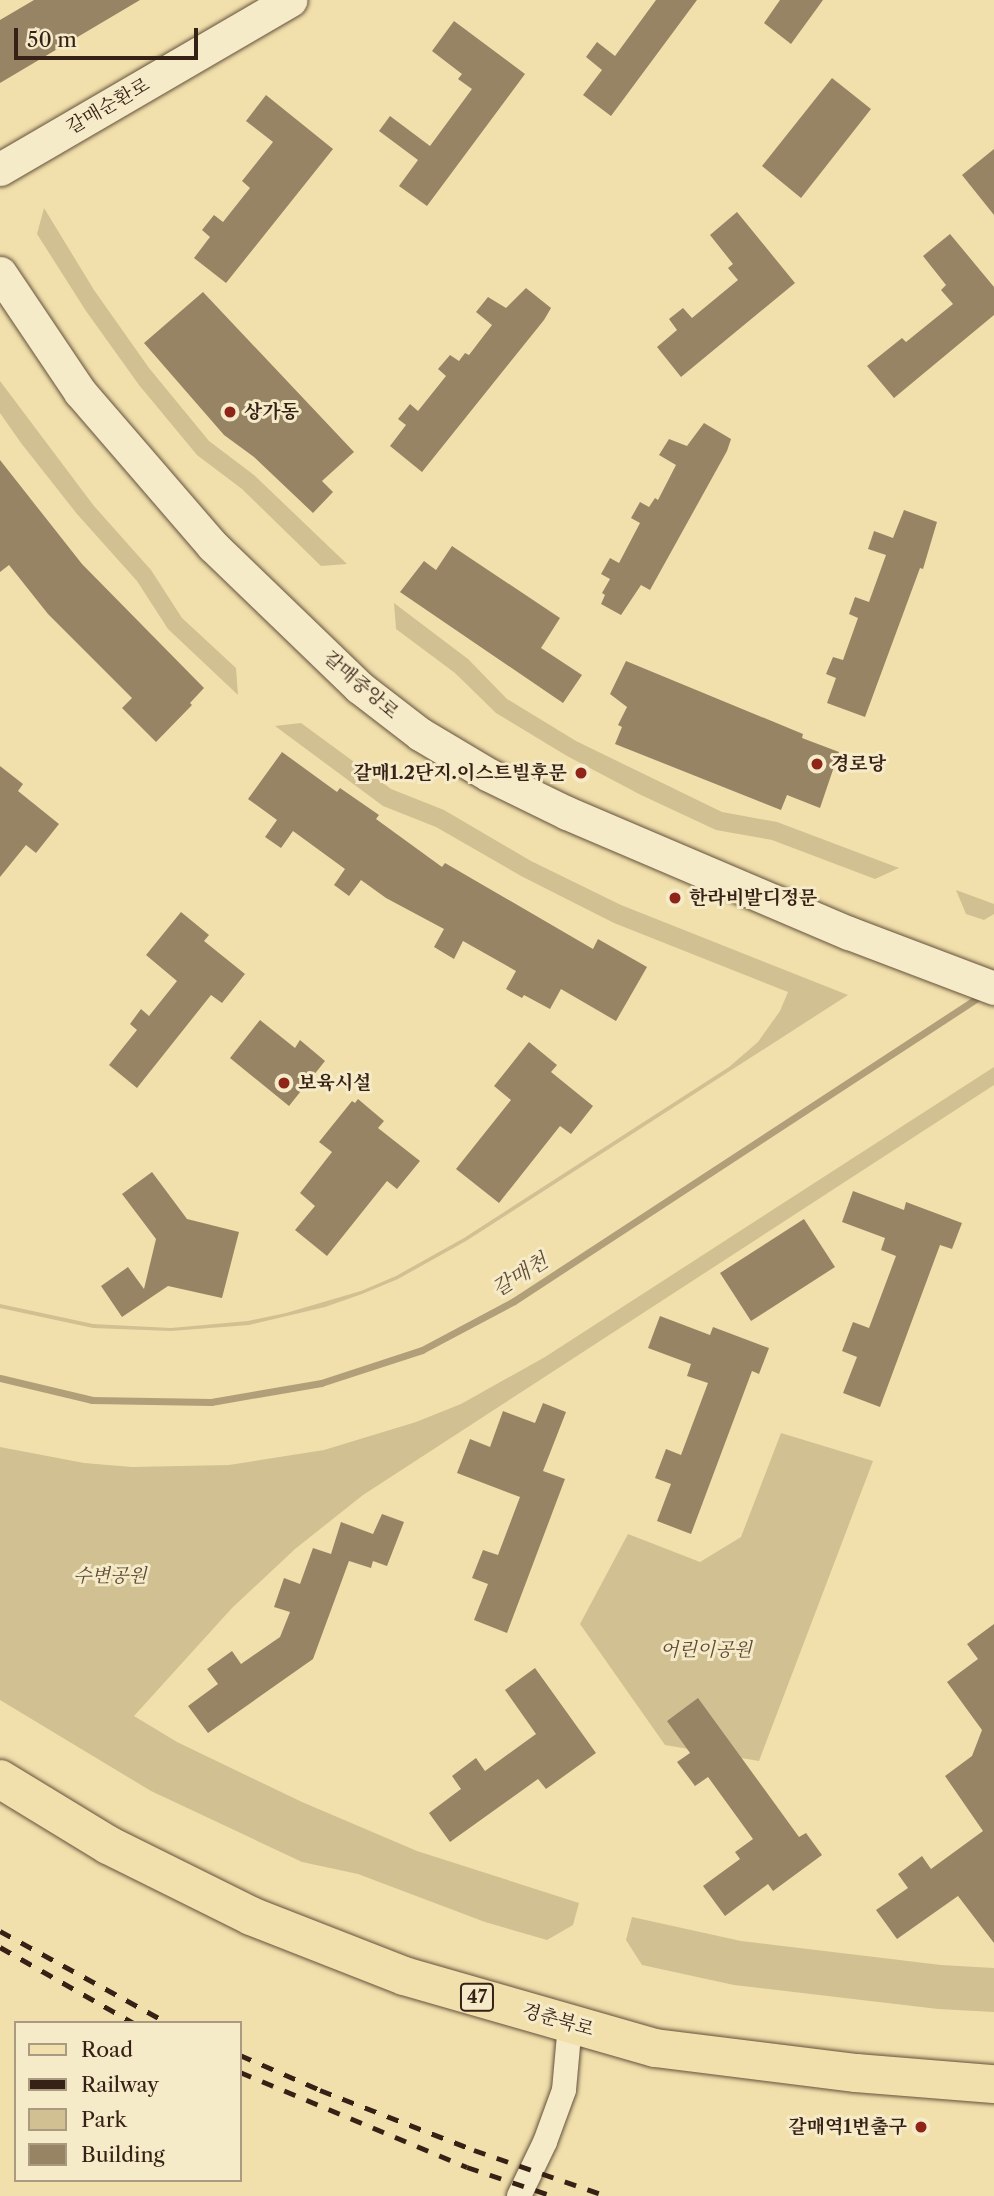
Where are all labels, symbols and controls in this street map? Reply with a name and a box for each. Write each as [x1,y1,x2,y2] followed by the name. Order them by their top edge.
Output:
[18,14,201,58] scale bar
[27,27,77,52] text: 50 m
[63,73,153,139] street label: 갈매순환로
[244,401,299,423] place label: 상가동
[222,404,238,420] marker: 상가동
[319,646,403,724] street label: 갈매중앙로
[831,753,886,775] place label: 경로당
[809,756,825,772] marker: 경로당
[353,762,567,784] place label: 갈매1.2단지.이스트빌후문
[573,765,589,781] marker: 갈매1.2단지.이스트빌후문
[689,887,817,909] place label: 한라비발디정문
[667,890,683,906] marker: 한라비발디정문
[298,1072,371,1094] place label: 보육시설
[276,1075,292,1091] marker: 보육시설
[488,1248,552,1302] water label: 갈매천
[73,1565,147,1587] park label: 수변공원
[660,1639,752,1661] park label: 어린이공원
[460,1982,494,2011] road number: 47
[520,1999,596,2041] street label: 경춘북로
[14,2021,242,2182] legend
[81,2037,133,2062] text: Road
[81,2072,159,2097] text: Railway
[81,2107,127,2132] text: Park
[788,2116,907,2138] place label: 갈매역1번출구
[913,2119,929,2135] marker: 갈매역1번출구
[81,2142,165,2167] text: Building

